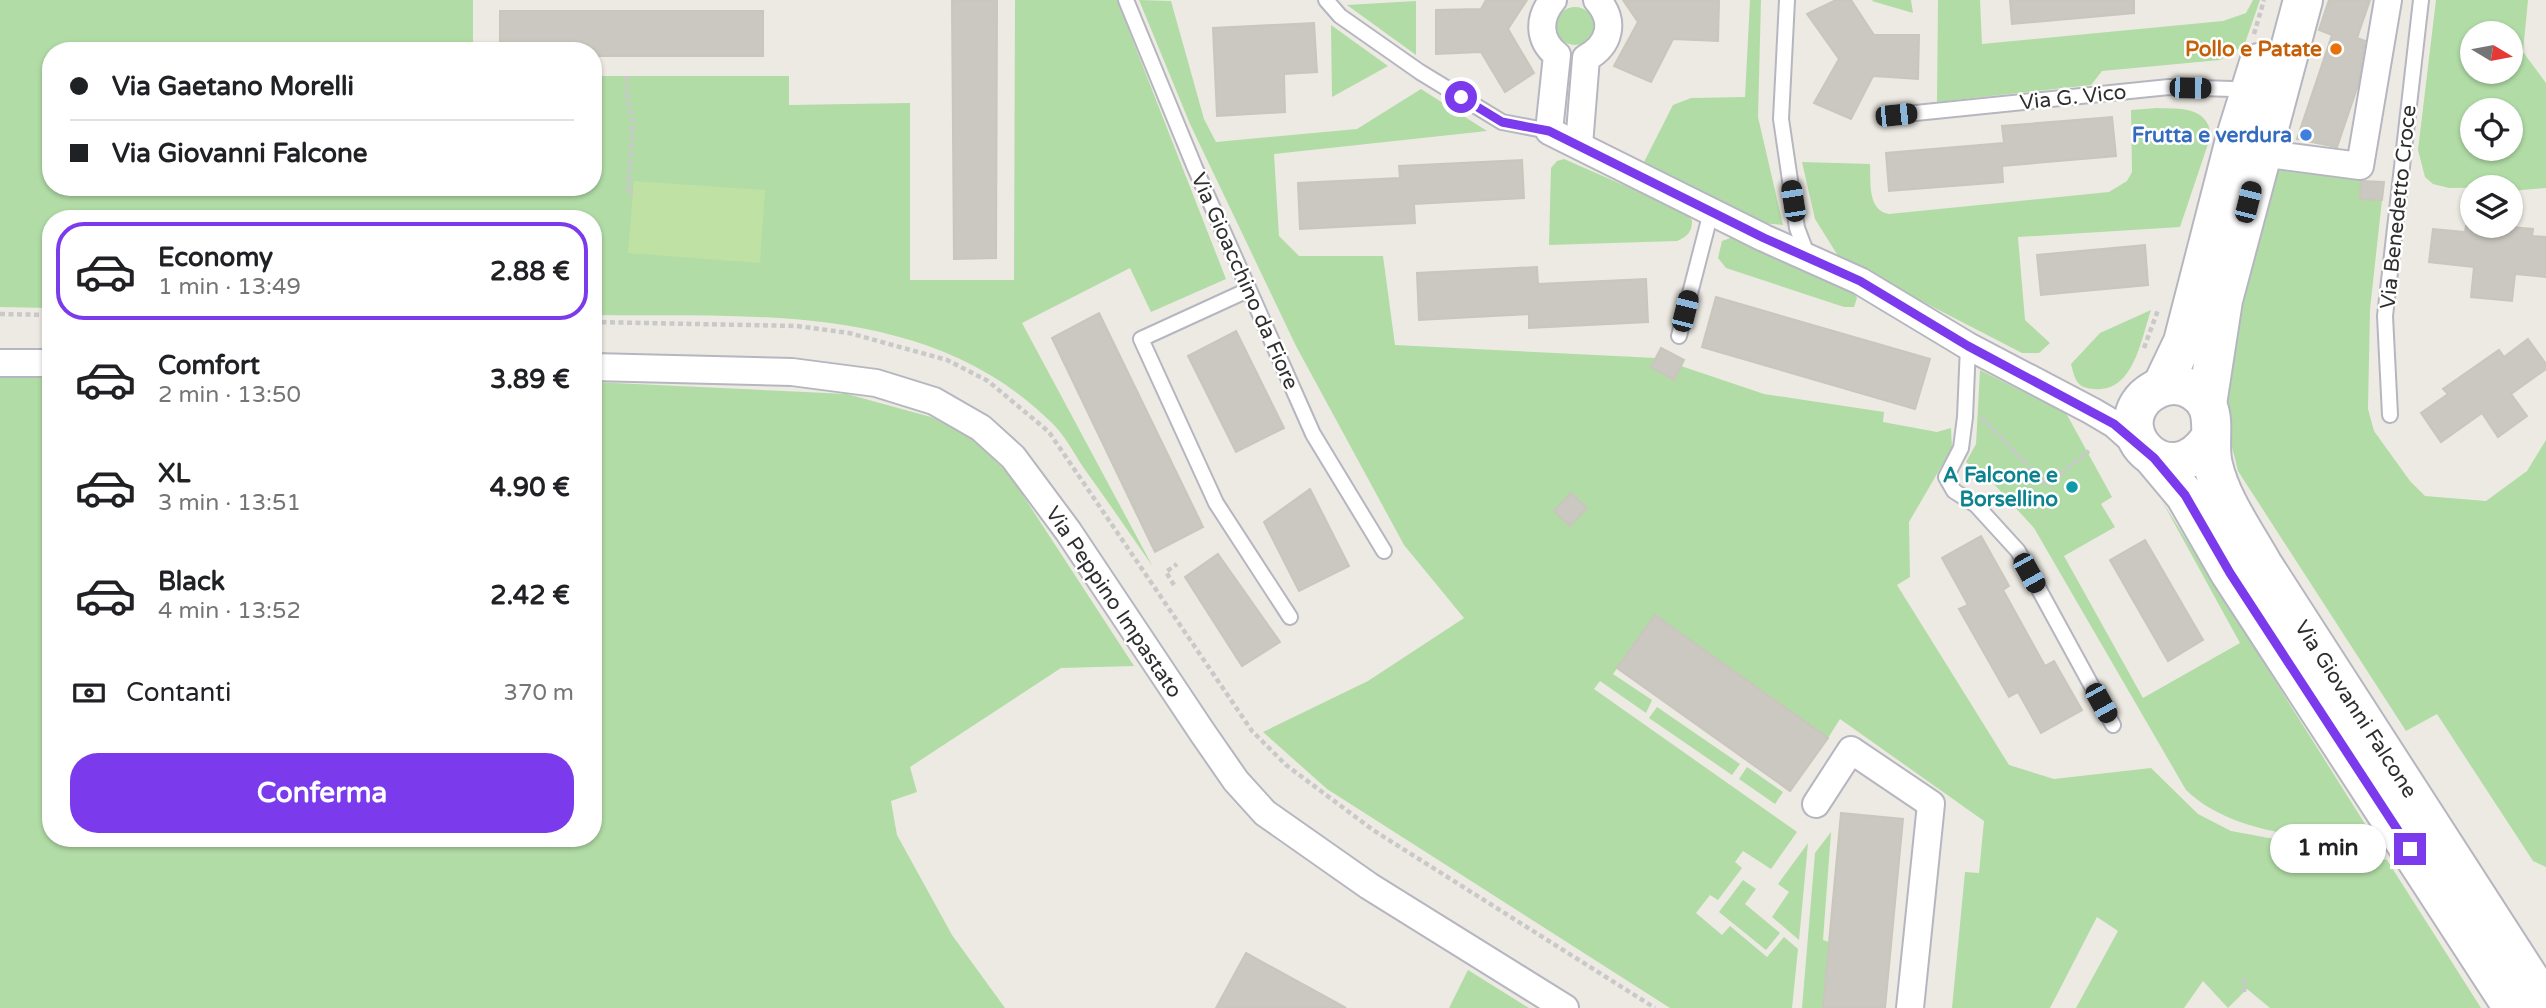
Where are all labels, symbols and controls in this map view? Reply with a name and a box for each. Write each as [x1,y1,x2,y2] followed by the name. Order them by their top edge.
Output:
[2460,21,2524,84] north arrow
[2460,21,2523,238] map controls
[2185,37,2322,62] place label: Pollo e Patate
[2328,41,2344,57] marker: Pollo e Patate
[112,71,354,102] text: Via Gaetano Morelli
[2169,77,2212,99] car
[2018,79,2128,116] street label: Via G. Vico
[1445,81,1477,113] route start
[2460,98,2523,161] button: locate
[1875,102,1918,128] car
[2375,104,2422,310] street label: Via Benedetto Croce
[2132,123,2292,148] place label: Frutta e verdura
[2298,127,2314,143] marker: Frutta e verdura
[112,138,368,169] text: Via Giovanni Falcone
[1185,169,1304,394] street label: Via Gioacchino da Fiore
[2460,175,2523,238] button: layers
[1780,179,1807,223] car
[2233,179,2264,225] car
[74,240,137,303] icon: car
[158,242,273,273] text: Economy
[490,256,570,287] text: 2.88 €
[158,273,301,301] text: 1 min · 13:49
[1670,288,1701,334] car
[74,348,137,411] icon: car
[158,350,260,381] text: Comfort
[490,364,570,395] text: 3.89 €
[158,381,301,409] text: 2 min · 13:50
[74,456,137,519] icon: car
[158,458,190,489] text: XL
[1943,463,2058,512] place label: A Falcone e Borsellino
[490,472,570,503] text: 4.90 €
[2064,479,2080,495] marker: A Falcone e Borsellino
[158,489,301,517] text: 3 min · 13:51
[1040,502,1187,703] street label: Via Peppino Impastato
[2010,550,2049,596] car
[74,564,137,627] icon: car
[158,566,225,597] text: Black
[490,580,570,611] text: 2.42 €
[158,597,301,625] text: 4 min · 13:52
[2289,616,2422,803] street label: Via Giovanni Falcone
[70,674,108,712] icon: cash
[126,677,231,708] text: Contanti
[504,679,574,707] text: 370 m
[2082,680,2121,726] car
[70,753,574,833] button: Conferma
[2270,824,2386,874] callout: 1 min
[2394,833,2426,865] route end
[2297,834,2359,862] text: 1 min

